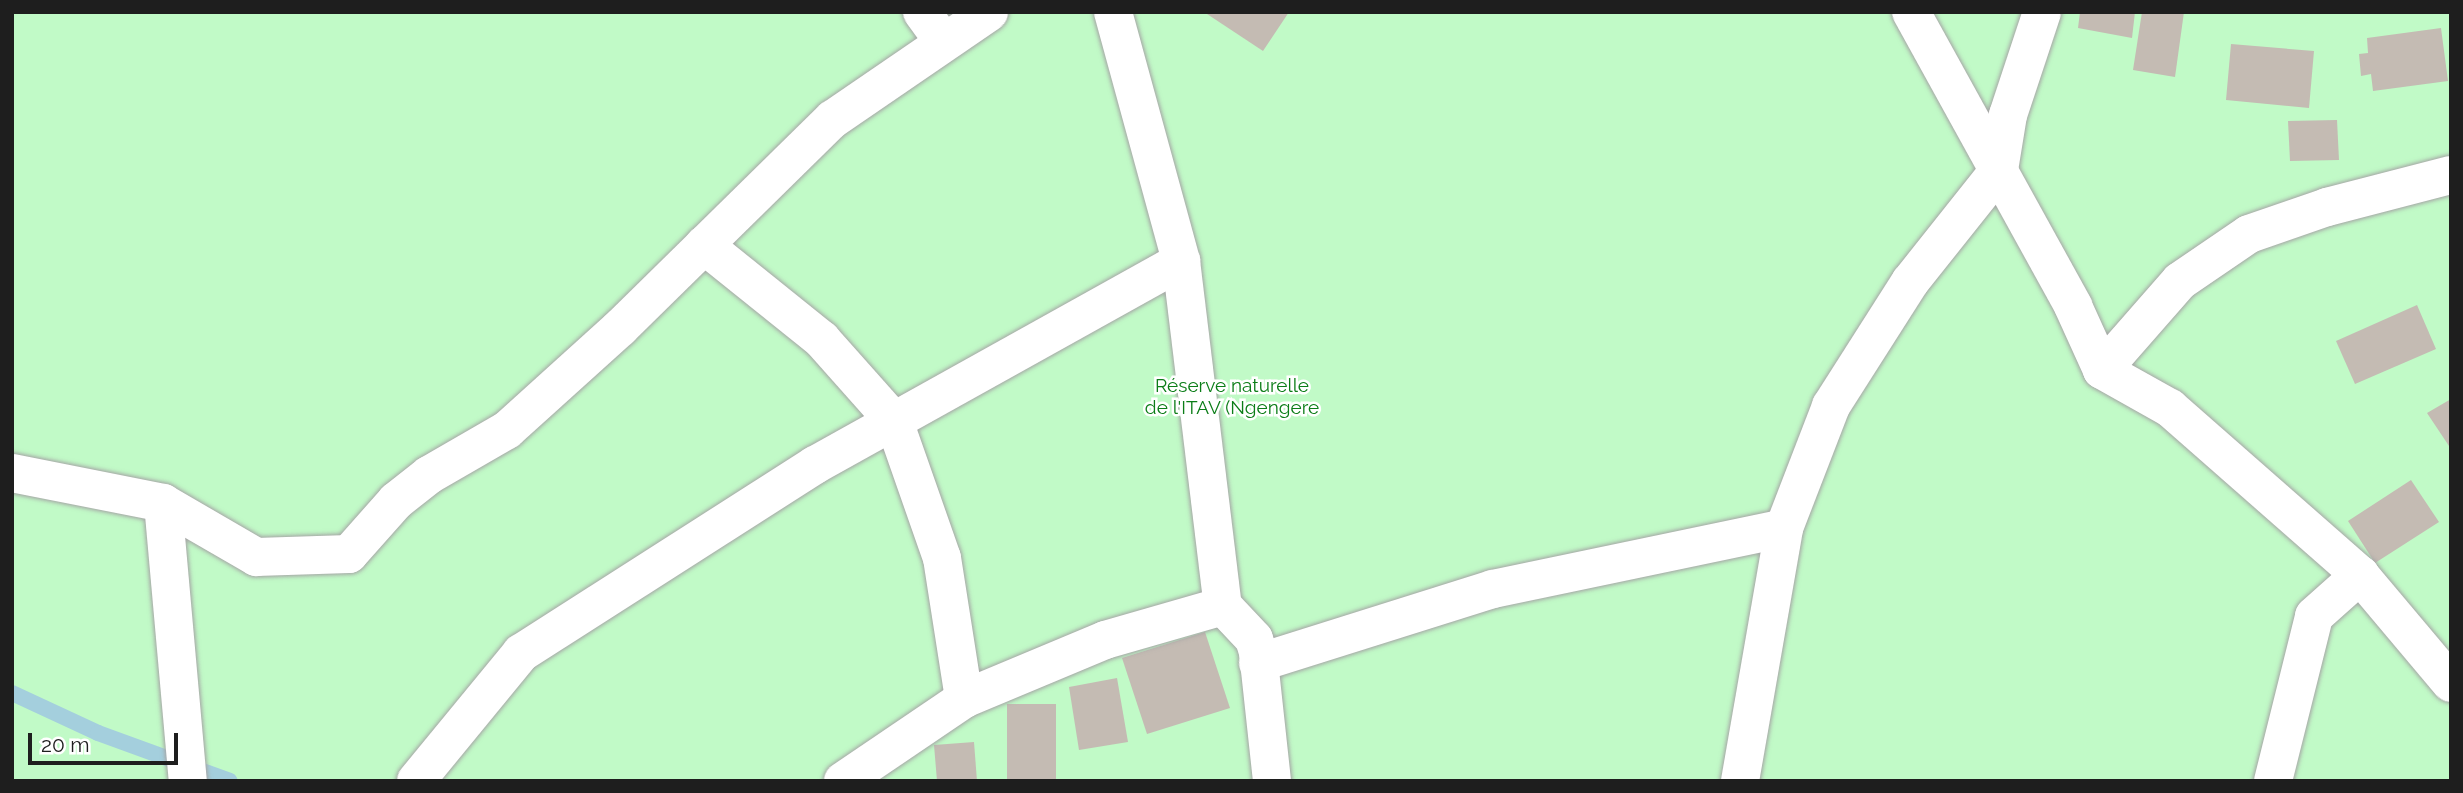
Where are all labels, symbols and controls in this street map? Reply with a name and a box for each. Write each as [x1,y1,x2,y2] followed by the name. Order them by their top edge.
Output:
[1145,375,1319,419] park label: Réserve naturelle de l'ITAV (Ngengere
[32,720,182,764] scale bar
[41,732,89,757] text: 20 m

